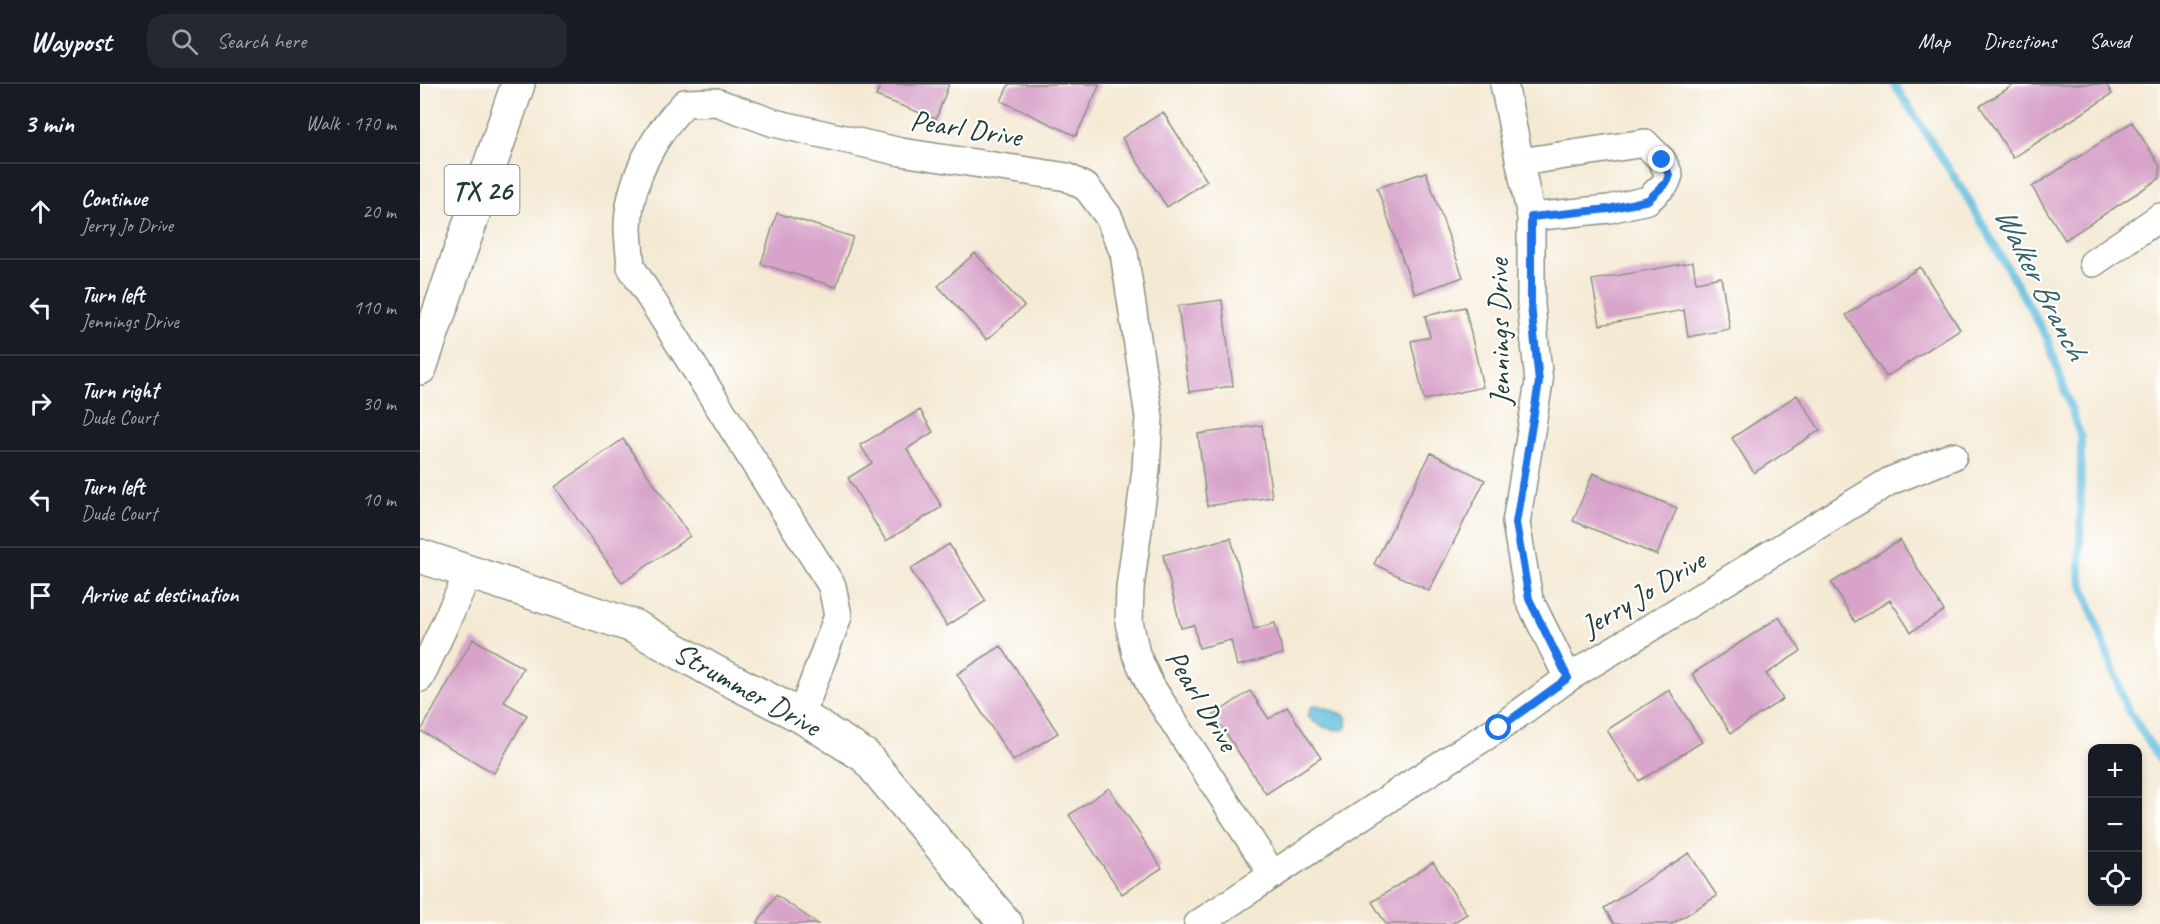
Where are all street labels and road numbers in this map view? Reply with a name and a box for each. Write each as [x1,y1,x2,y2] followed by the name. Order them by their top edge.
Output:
[908,100,1026,156] street label: Pearl Drive
[445,165,520,215] road number: TX 26
[1479,256,1519,408] street label: Jennings Drive
[1572,540,1714,646] street label: Jerry Jo Drive
[667,633,829,746] street label: Strummer Drive
[1157,642,1248,760] street label: Pearl Drive

